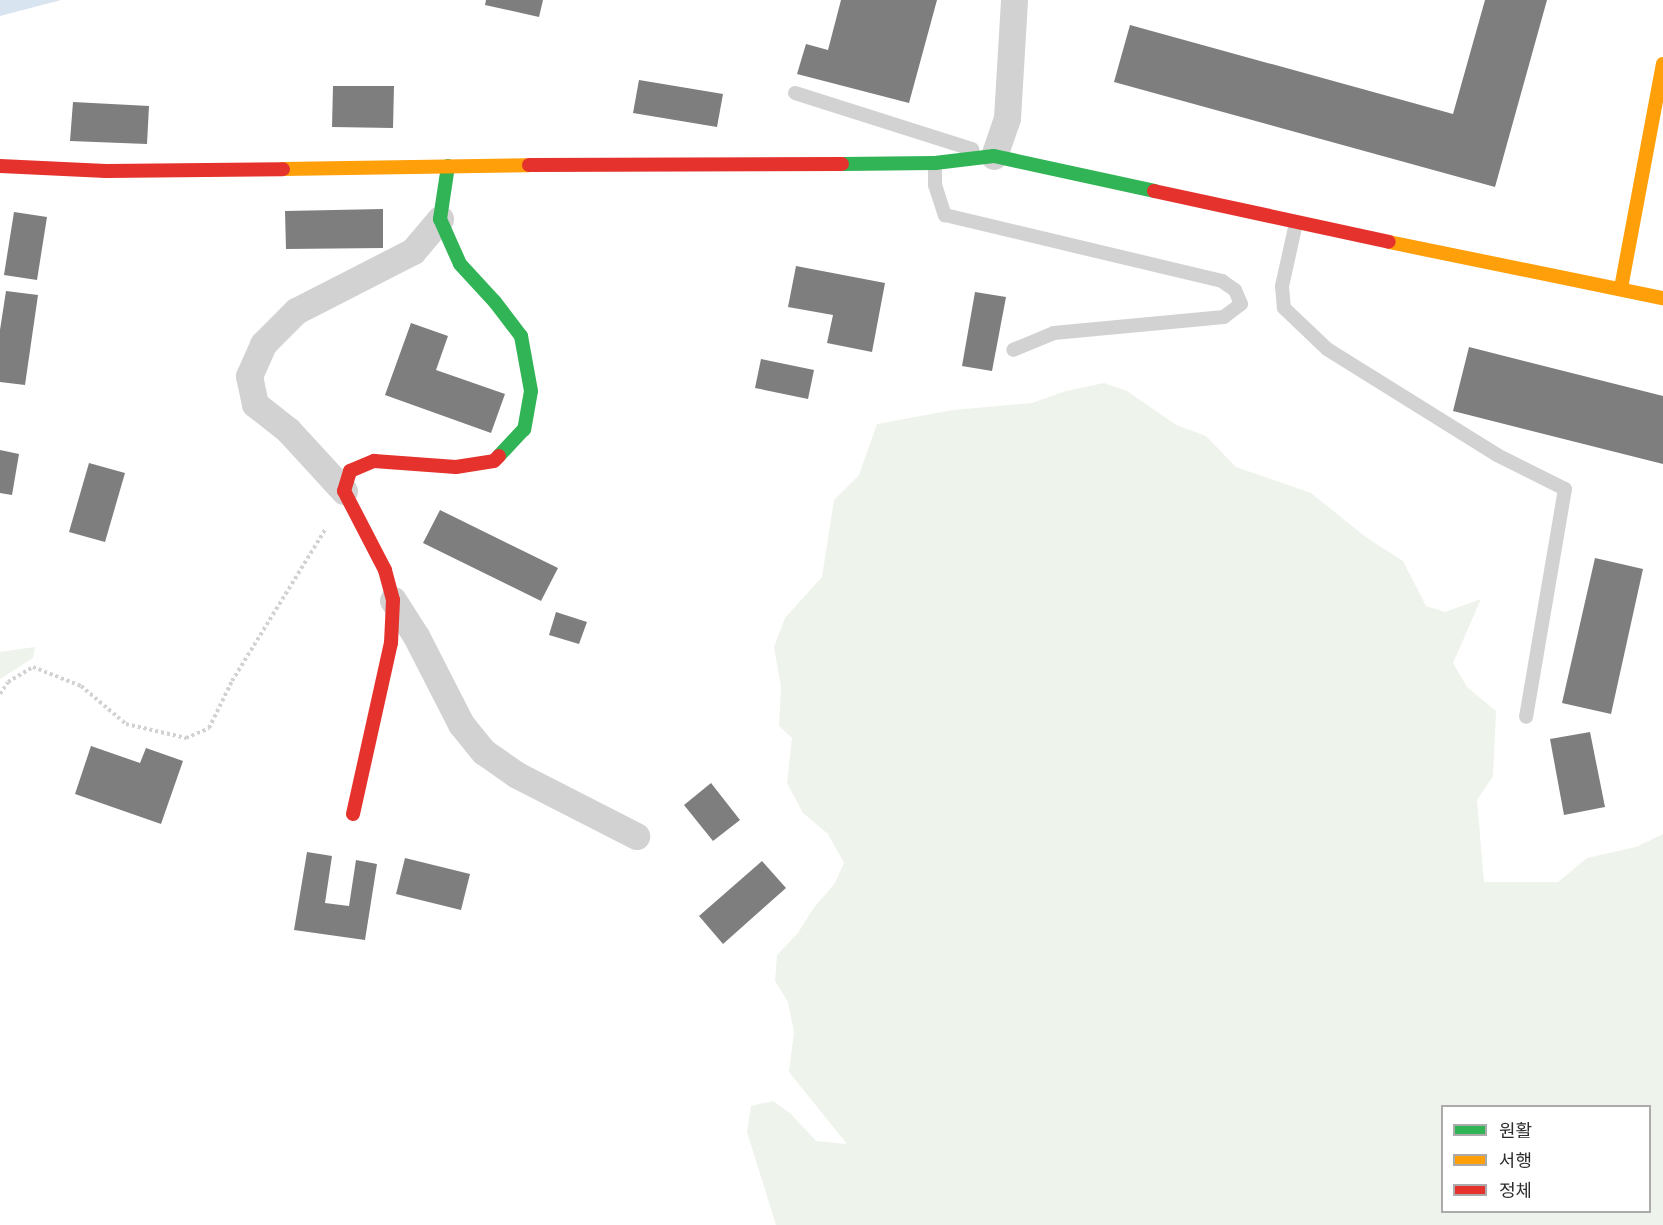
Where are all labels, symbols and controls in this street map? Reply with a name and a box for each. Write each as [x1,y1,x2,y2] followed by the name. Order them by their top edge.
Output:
[1441,1105,1651,1213] legend
[1499,1118,1532,1144] text: 원활
[1499,1148,1532,1174] text: 서행
[1499,1178,1532,1204] text: 정체

